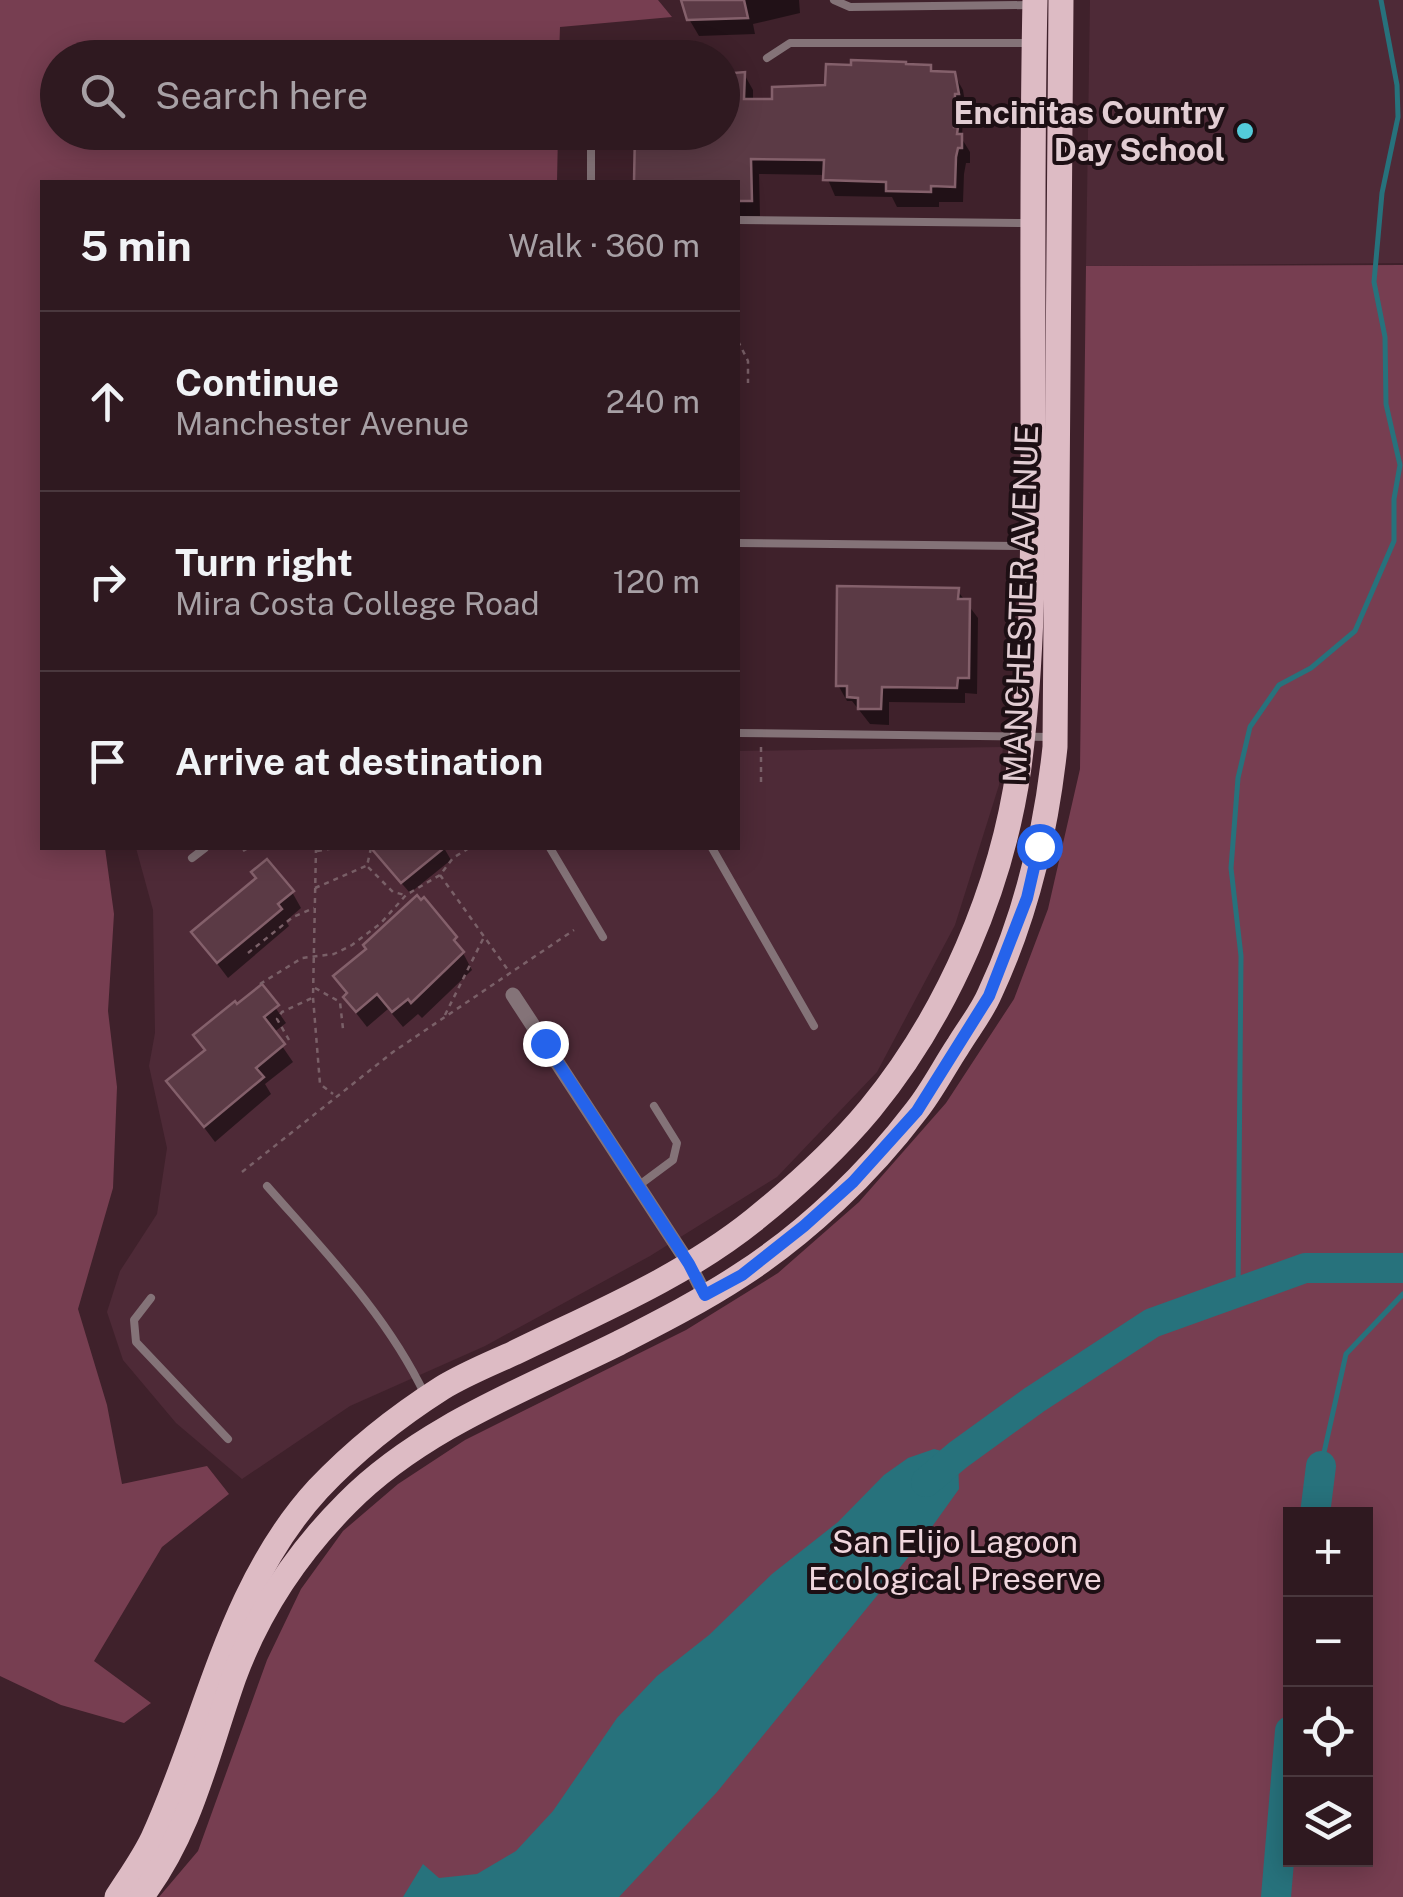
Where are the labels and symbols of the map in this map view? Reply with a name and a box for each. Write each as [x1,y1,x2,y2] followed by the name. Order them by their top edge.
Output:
[953,94,1225,168] place label: Encinitas Country Day School
[1234,120,1256,142] marker: Encinitas Country Day School
[996,424,1045,784] street label: MANCHESTER AVENUE
[1017,824,1063,870] route start
[523,1021,569,1067] route end
[808,1523,1102,1597] park label: San Elijo Lagoon Ecological Preserve

